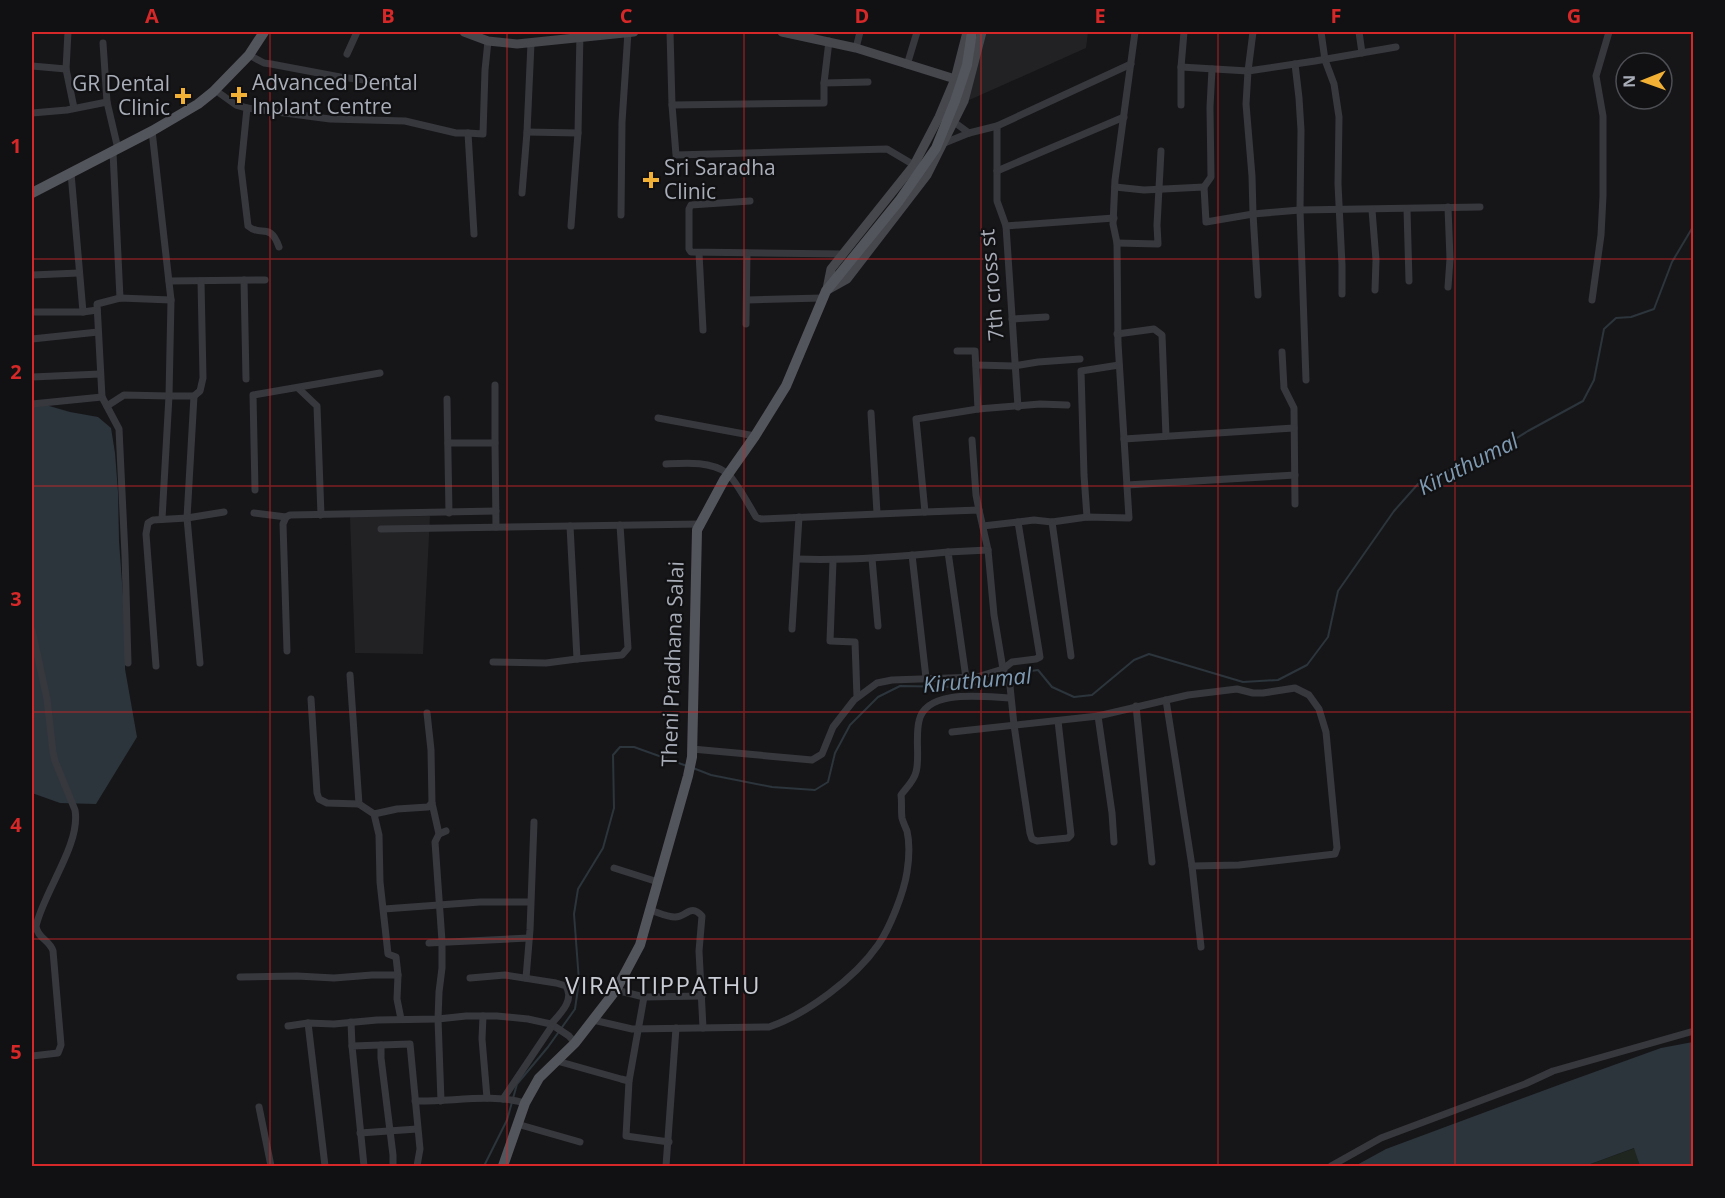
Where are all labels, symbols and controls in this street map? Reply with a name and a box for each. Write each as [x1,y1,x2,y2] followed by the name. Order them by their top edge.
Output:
[145,2,159,29] text: A
[381,2,395,29] text: B
[620,2,633,29] text: C
[855,2,869,29] text: D
[1094,2,1106,29] text: E
[1331,2,1341,29] text: F
[1567,2,1581,29] text: G
[1614,51,1674,111] north arrow
[252,68,418,120] place label: Advanced Dental Inplant Centre
[72,69,170,121] place label: GR Dental Clinic
[1618,75,1640,88] text: N
[230,86,248,104] marker: Advanced Dental Inplant Centre
[174,87,192,105] marker: GR Dental Clinic
[10,132,22,159] text: 1
[664,153,776,205] place label: Sri Saradha Clinic
[642,171,660,189] marker: Sri Saradha Clinic
[972,228,1010,342] street label: 7th cross st
[10,358,22,385] text: 2
[1412,425,1523,501] water label: Kiruthumal
[654,561,690,767] street label: Theni Pradhana Salai
[10,585,22,612] text: 3
[921,659,1033,699] water label: Kiruthumal
[10,811,22,838] text: 4
[565,968,761,1001] district label: VIRATTIPPATHU
[10,1038,22,1065] text: 5

